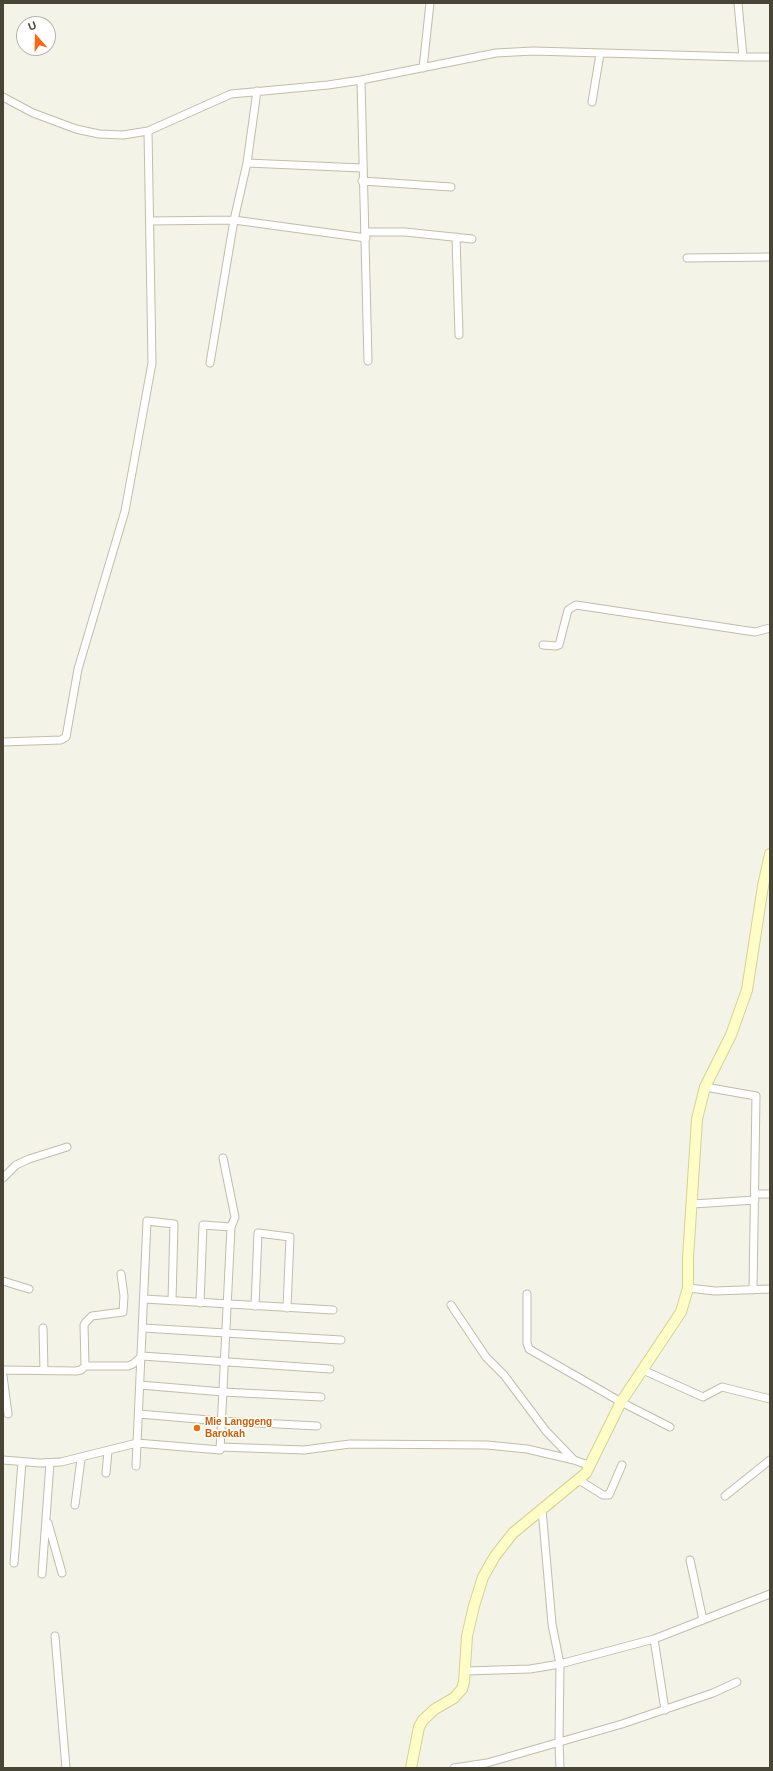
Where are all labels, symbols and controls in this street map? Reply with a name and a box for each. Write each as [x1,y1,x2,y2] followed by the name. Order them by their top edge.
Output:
[16,16,56,56] north arrow
[26,19,38,33] text: U
[205,1416,272,1440] place label: Mie Langgeng Barokah
[192,1423,202,1433] marker: Mie Langgeng Barokah

